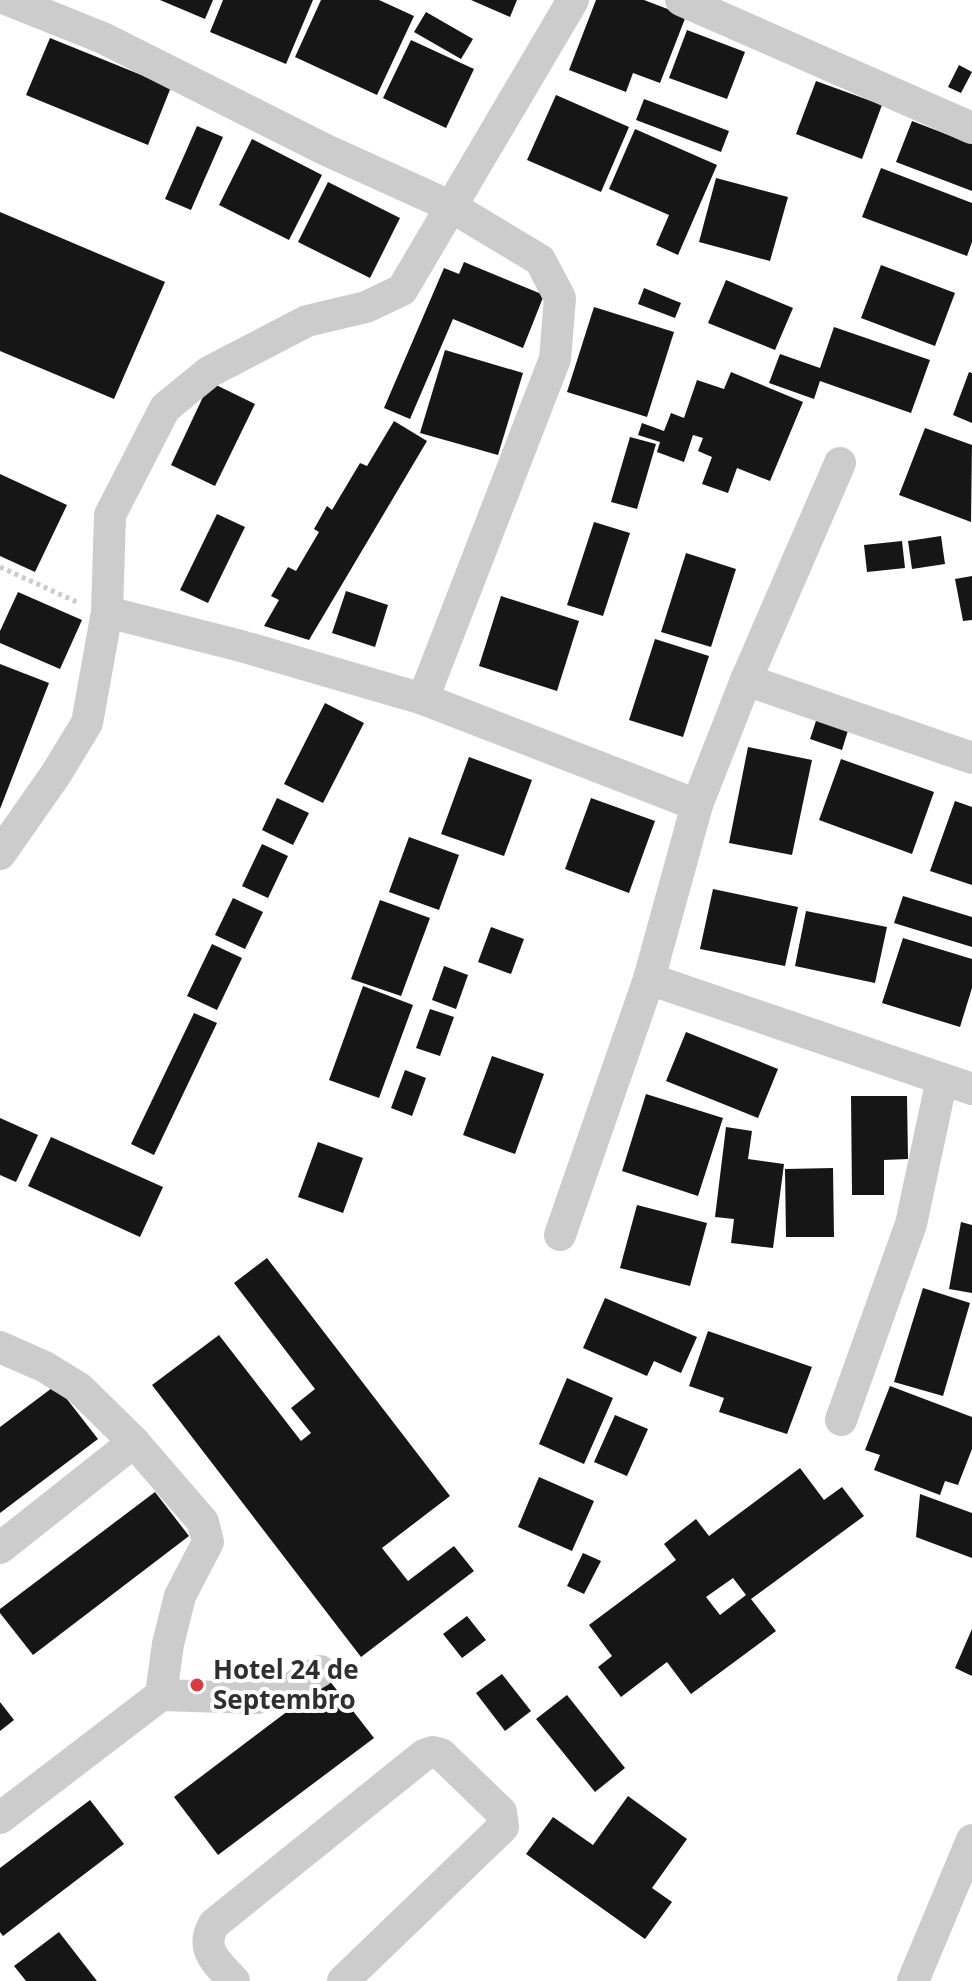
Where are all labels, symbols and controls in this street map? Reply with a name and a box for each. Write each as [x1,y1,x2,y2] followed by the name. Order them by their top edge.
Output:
[213,1651,359,1717] place label: Hotel 24 de Septembro
[188,1676,206,1694] marker: Hotel 24 de Septembro

